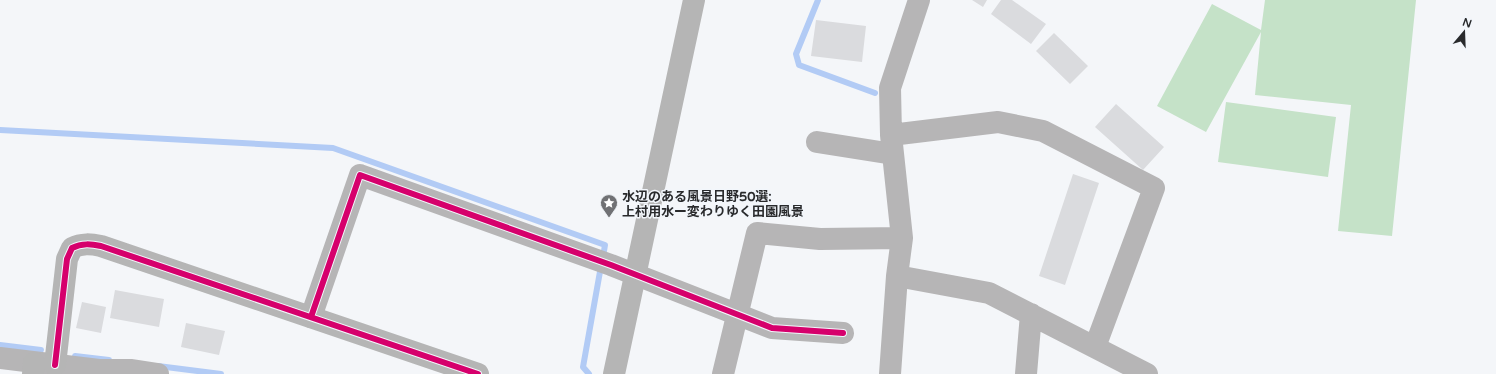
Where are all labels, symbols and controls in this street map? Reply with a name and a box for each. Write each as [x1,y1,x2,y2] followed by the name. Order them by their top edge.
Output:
[1444,12,1484,52] north arrow
[1461,15,1473,31] text: N
[622,189,804,220] place label: 水辺のある風景日野50選: 上村用水ー変わりゆく田園風景
[599,193,619,218] place icon: 水辺のある風景日野50選: 上村用水ー変わりゆく田園風景

